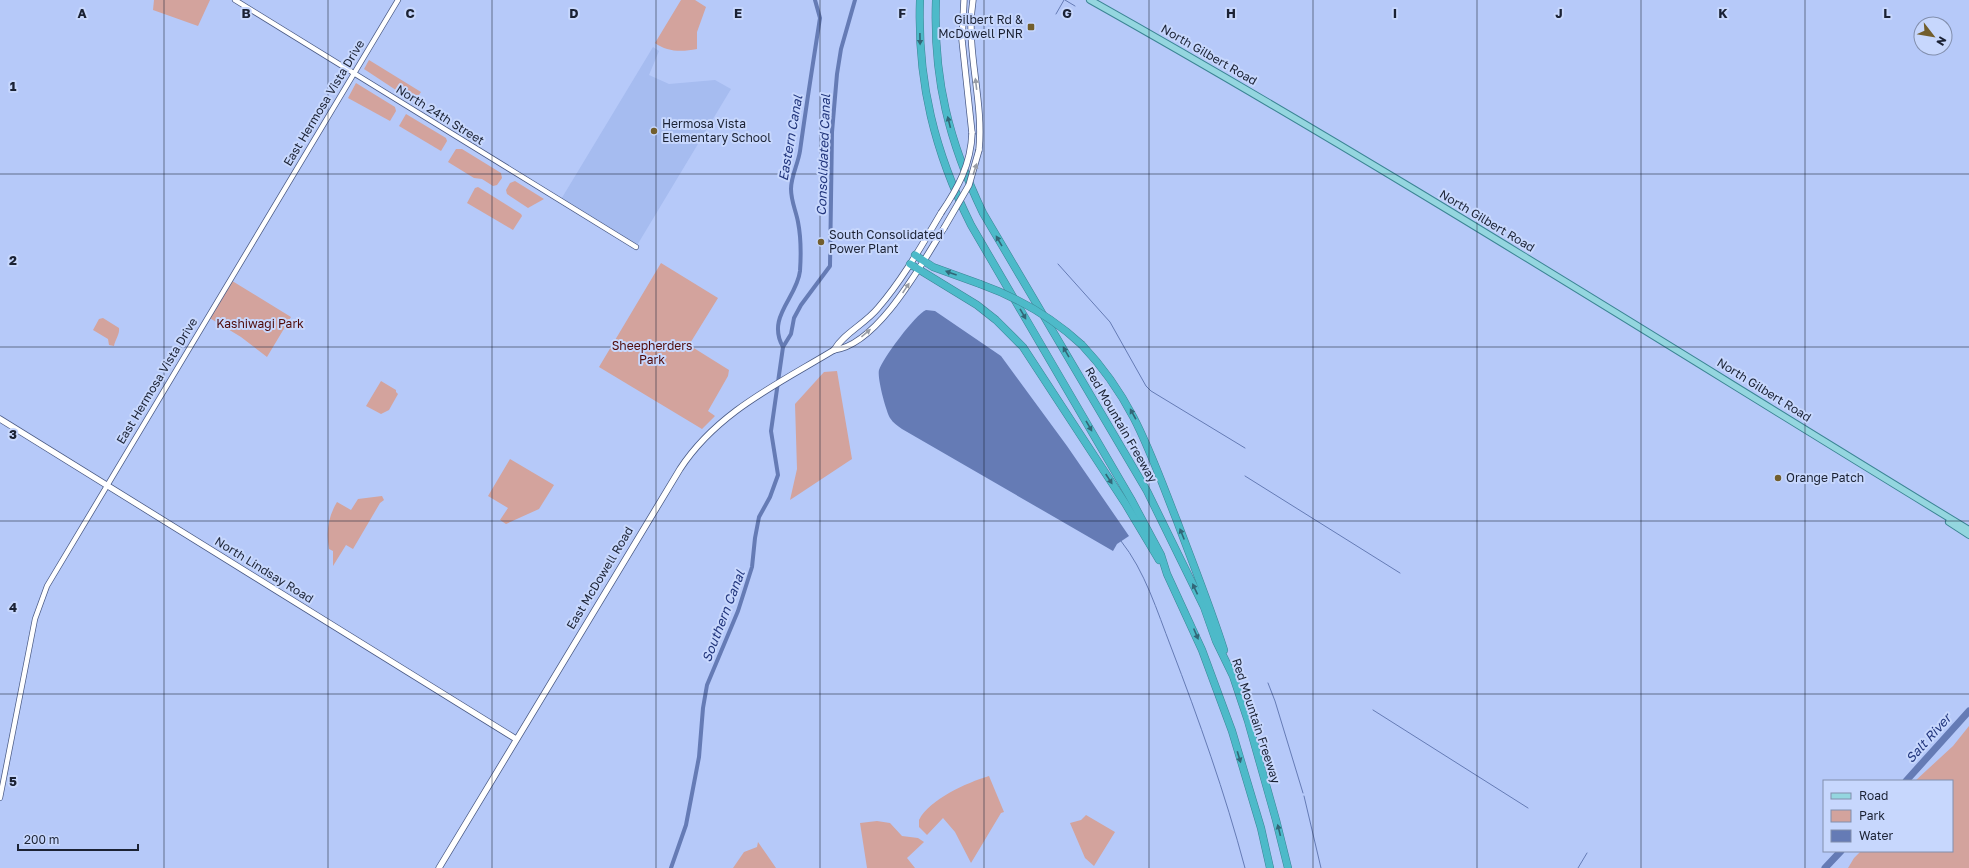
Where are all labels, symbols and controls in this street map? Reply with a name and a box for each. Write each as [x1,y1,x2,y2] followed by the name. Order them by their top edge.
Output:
[77,5,87,21] text: A
[241,5,251,21] text: B
[405,5,415,21] text: C
[569,5,579,21] text: D
[734,5,742,21] text: E
[898,5,906,21] text: F
[1062,5,1072,21] text: G
[1226,5,1236,21] text: H
[1393,5,1397,21] text: I
[1555,5,1563,21] text: J
[1718,5,1728,21] text: K
[1883,5,1891,21] text: L
[938,12,1023,41] place label: Gilbert Rd & McDowell PNR
[1913,16,1953,56] north arrow
[1159,21,1260,88] street label: North Gilbert Road
[1026,22,1036,32] marker: Gilbert Rd & McDowell PNR
[917,33,923,46] one-way arrow
[1934,34,1950,48] text: N
[280,37,367,169] street label: East Hermosa Vista Drive
[10,78,17,94] text: 1
[973,78,979,90] one-way arrow
[393,81,487,148] street label: North 24th Street
[775,93,806,182] water label: Eastern Canal
[813,93,833,216] water label: Consolidated Canal
[945,115,951,128] one-way arrow
[662,116,771,145] place label: Hermosa Vista Elementary School
[649,126,659,136] marker: Hermosa Vista Elementary School
[972,163,978,175] one-way arrow
[1437,186,1538,255] street label: North Gilbert Road
[829,227,943,256] place label: South Consolidated Power Plant
[996,235,1003,247] one-way arrow
[816,237,826,247] marker: South Consolidated Power Plant
[9,252,17,268] text: 2
[945,270,957,276] one-way arrow
[902,283,910,293] one-way arrow
[1020,308,1027,320] one-way arrow
[113,315,200,447] street label: East Hermosa Vista Drive
[216,316,304,331] park label: Kashiwagi Park
[861,328,871,337] one-way arrow
[612,338,692,367] park label: Sheepherders Park
[1062,347,1070,357] one-way arrow
[1714,354,1814,425] street label: North Gilbert Road
[1082,364,1161,485] street label: Red Mountain Freeway
[1130,408,1136,420] one-way arrow
[1085,420,1092,432] one-way arrow
[9,426,17,442] text: 3
[1786,470,1864,485] place label: Orange Patch
[1773,473,1783,483] marker: Orange Patch
[1105,474,1113,484] one-way arrow
[563,524,636,632] street label: East McDowell Road
[1179,529,1185,540] one-way arrow
[212,533,316,606] street label: North Lindsay Road
[698,567,748,664] water label: Southern Canal
[1192,583,1198,595] one-way arrow
[9,599,17,615] text: 4
[1193,629,1199,641] one-way arrow
[1229,656,1284,786] street label: Red Mountain Freeway
[1902,709,1955,766] water label: Salt River
[1236,751,1242,763] one-way arrow
[9,773,17,789] text: 5
[1823,780,1953,852] legend
[1859,788,1888,803] text: Road
[1859,808,1885,823] text: Park
[1276,824,1282,836] one-way arrow
[18,826,138,852] scale bar
[1859,828,1893,843] text: Water
[24,832,59,847] text: 200 m

